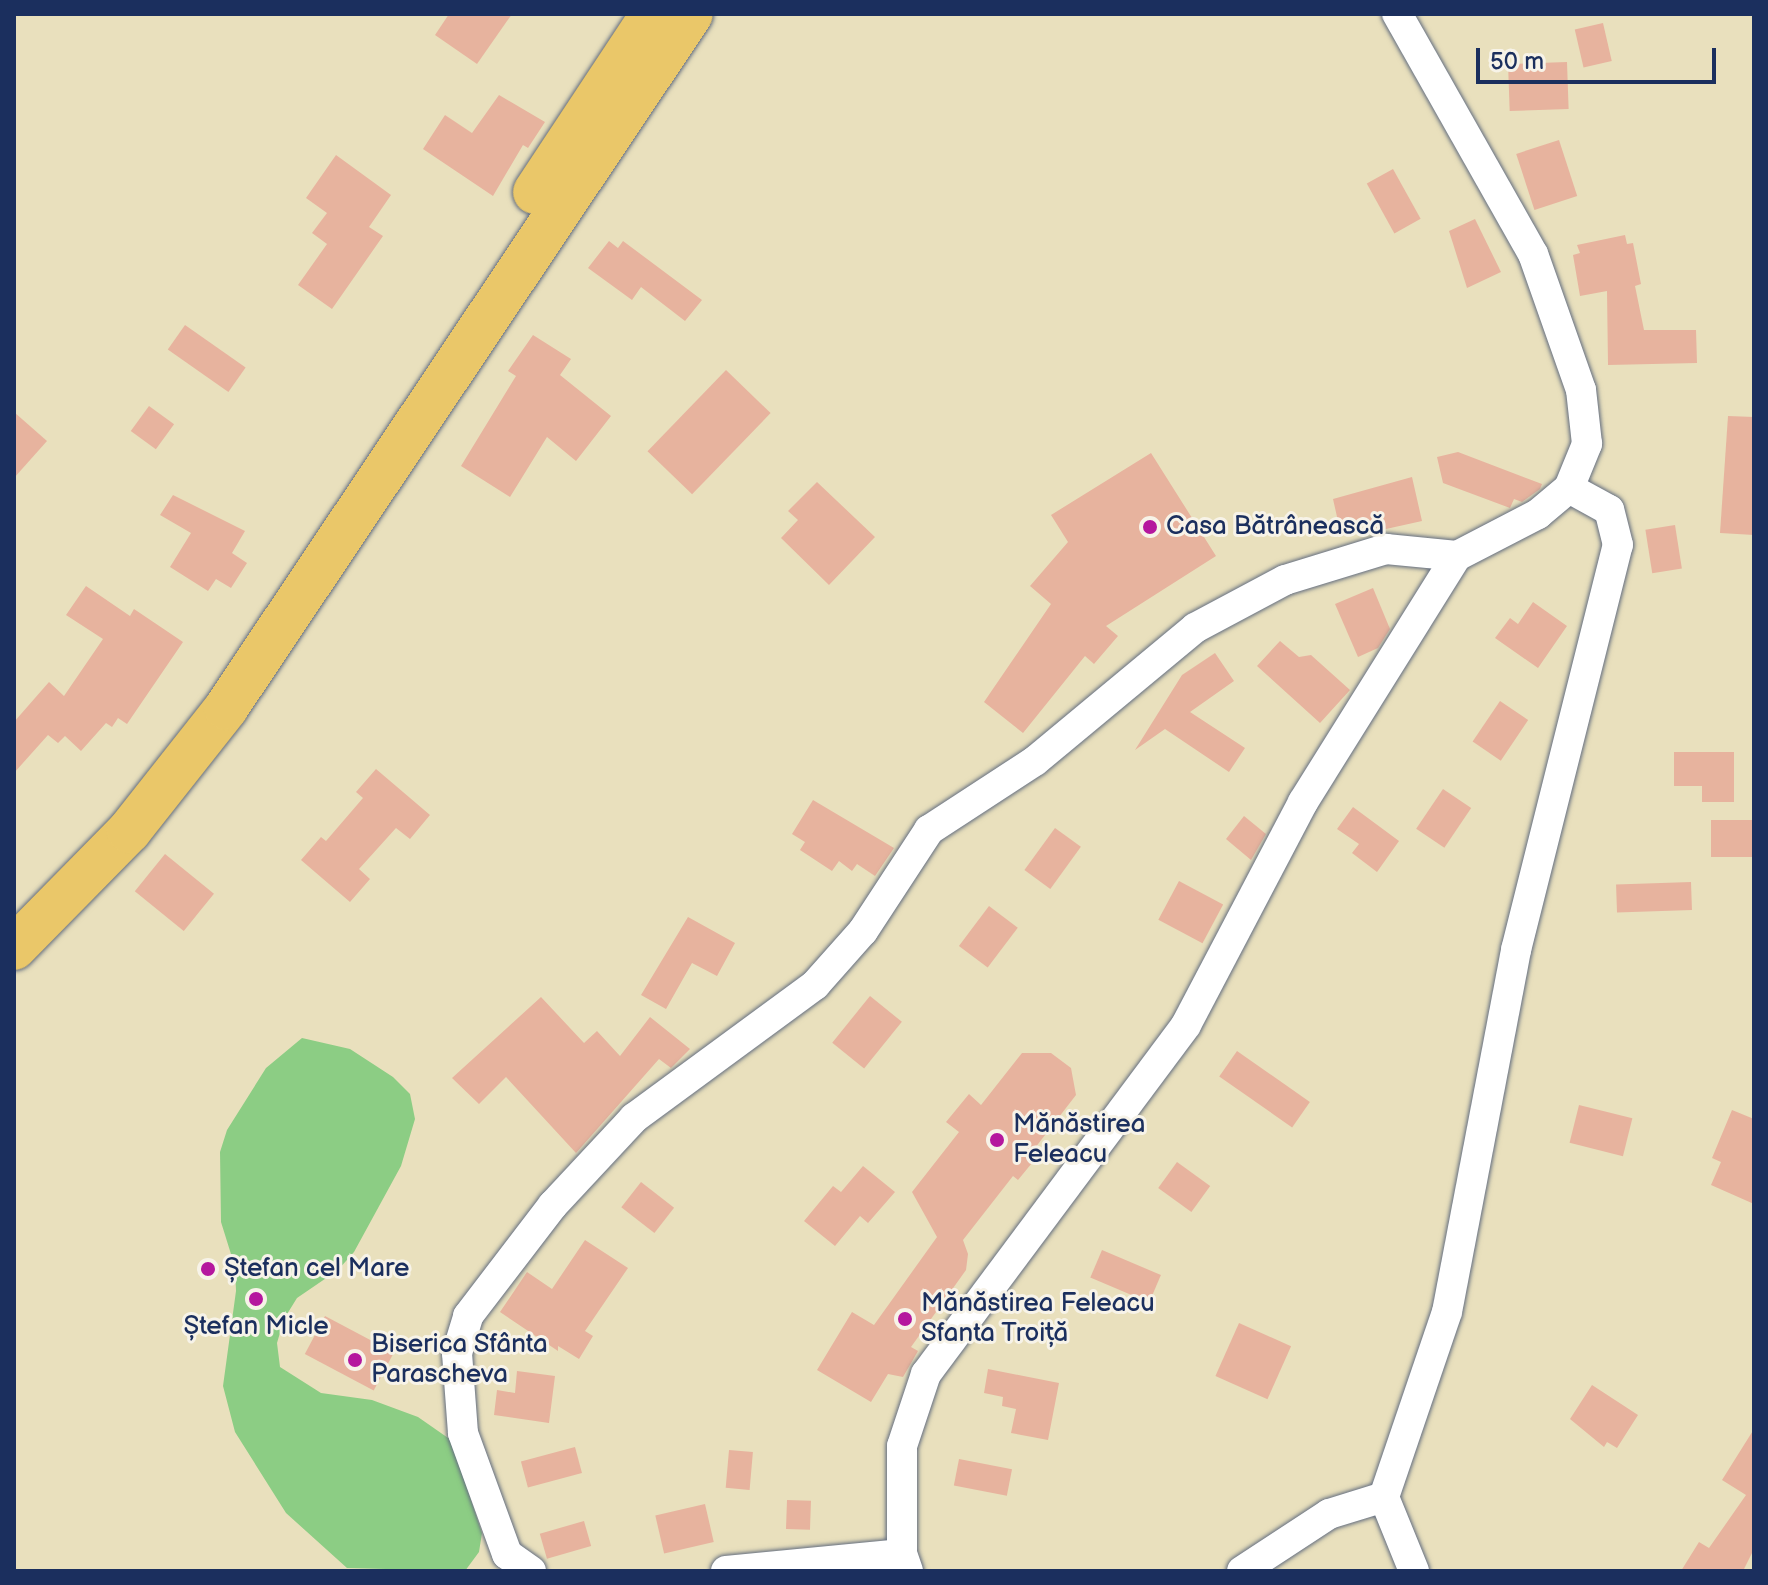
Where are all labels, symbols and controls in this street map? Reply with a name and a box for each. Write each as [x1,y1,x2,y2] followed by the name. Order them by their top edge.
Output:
[1480,32,1720,82] scale bar
[1490,47,1544,76] text: 50 m
[1166,511,1384,543] place label: Casa Bătrânească
[1141,518,1159,536] marker: Casa Bătrânească
[1013,1109,1145,1170] place label: Mănăstirea Feleacu
[988,1131,1006,1149] marker: Mănăstirea Feleacu
[224,1253,409,1285] place label: Ștefan cel Mare
[199,1260,217,1278] marker: Ștefan cel Mare
[921,1288,1155,1350] place label: Mănăstirea Feleacu Sfanta Troiță
[247,1290,265,1308] marker: Ștefan Micle
[896,1310,914,1328] marker: Mănăstirea Feleacu Sfanta Troiță
[183,1311,329,1343] place label: Ștefan Micle
[371,1329,548,1390] place label: Biserica Sfânta Parascheva
[346,1351,364,1369] marker: Biserica Sfânta Parascheva

